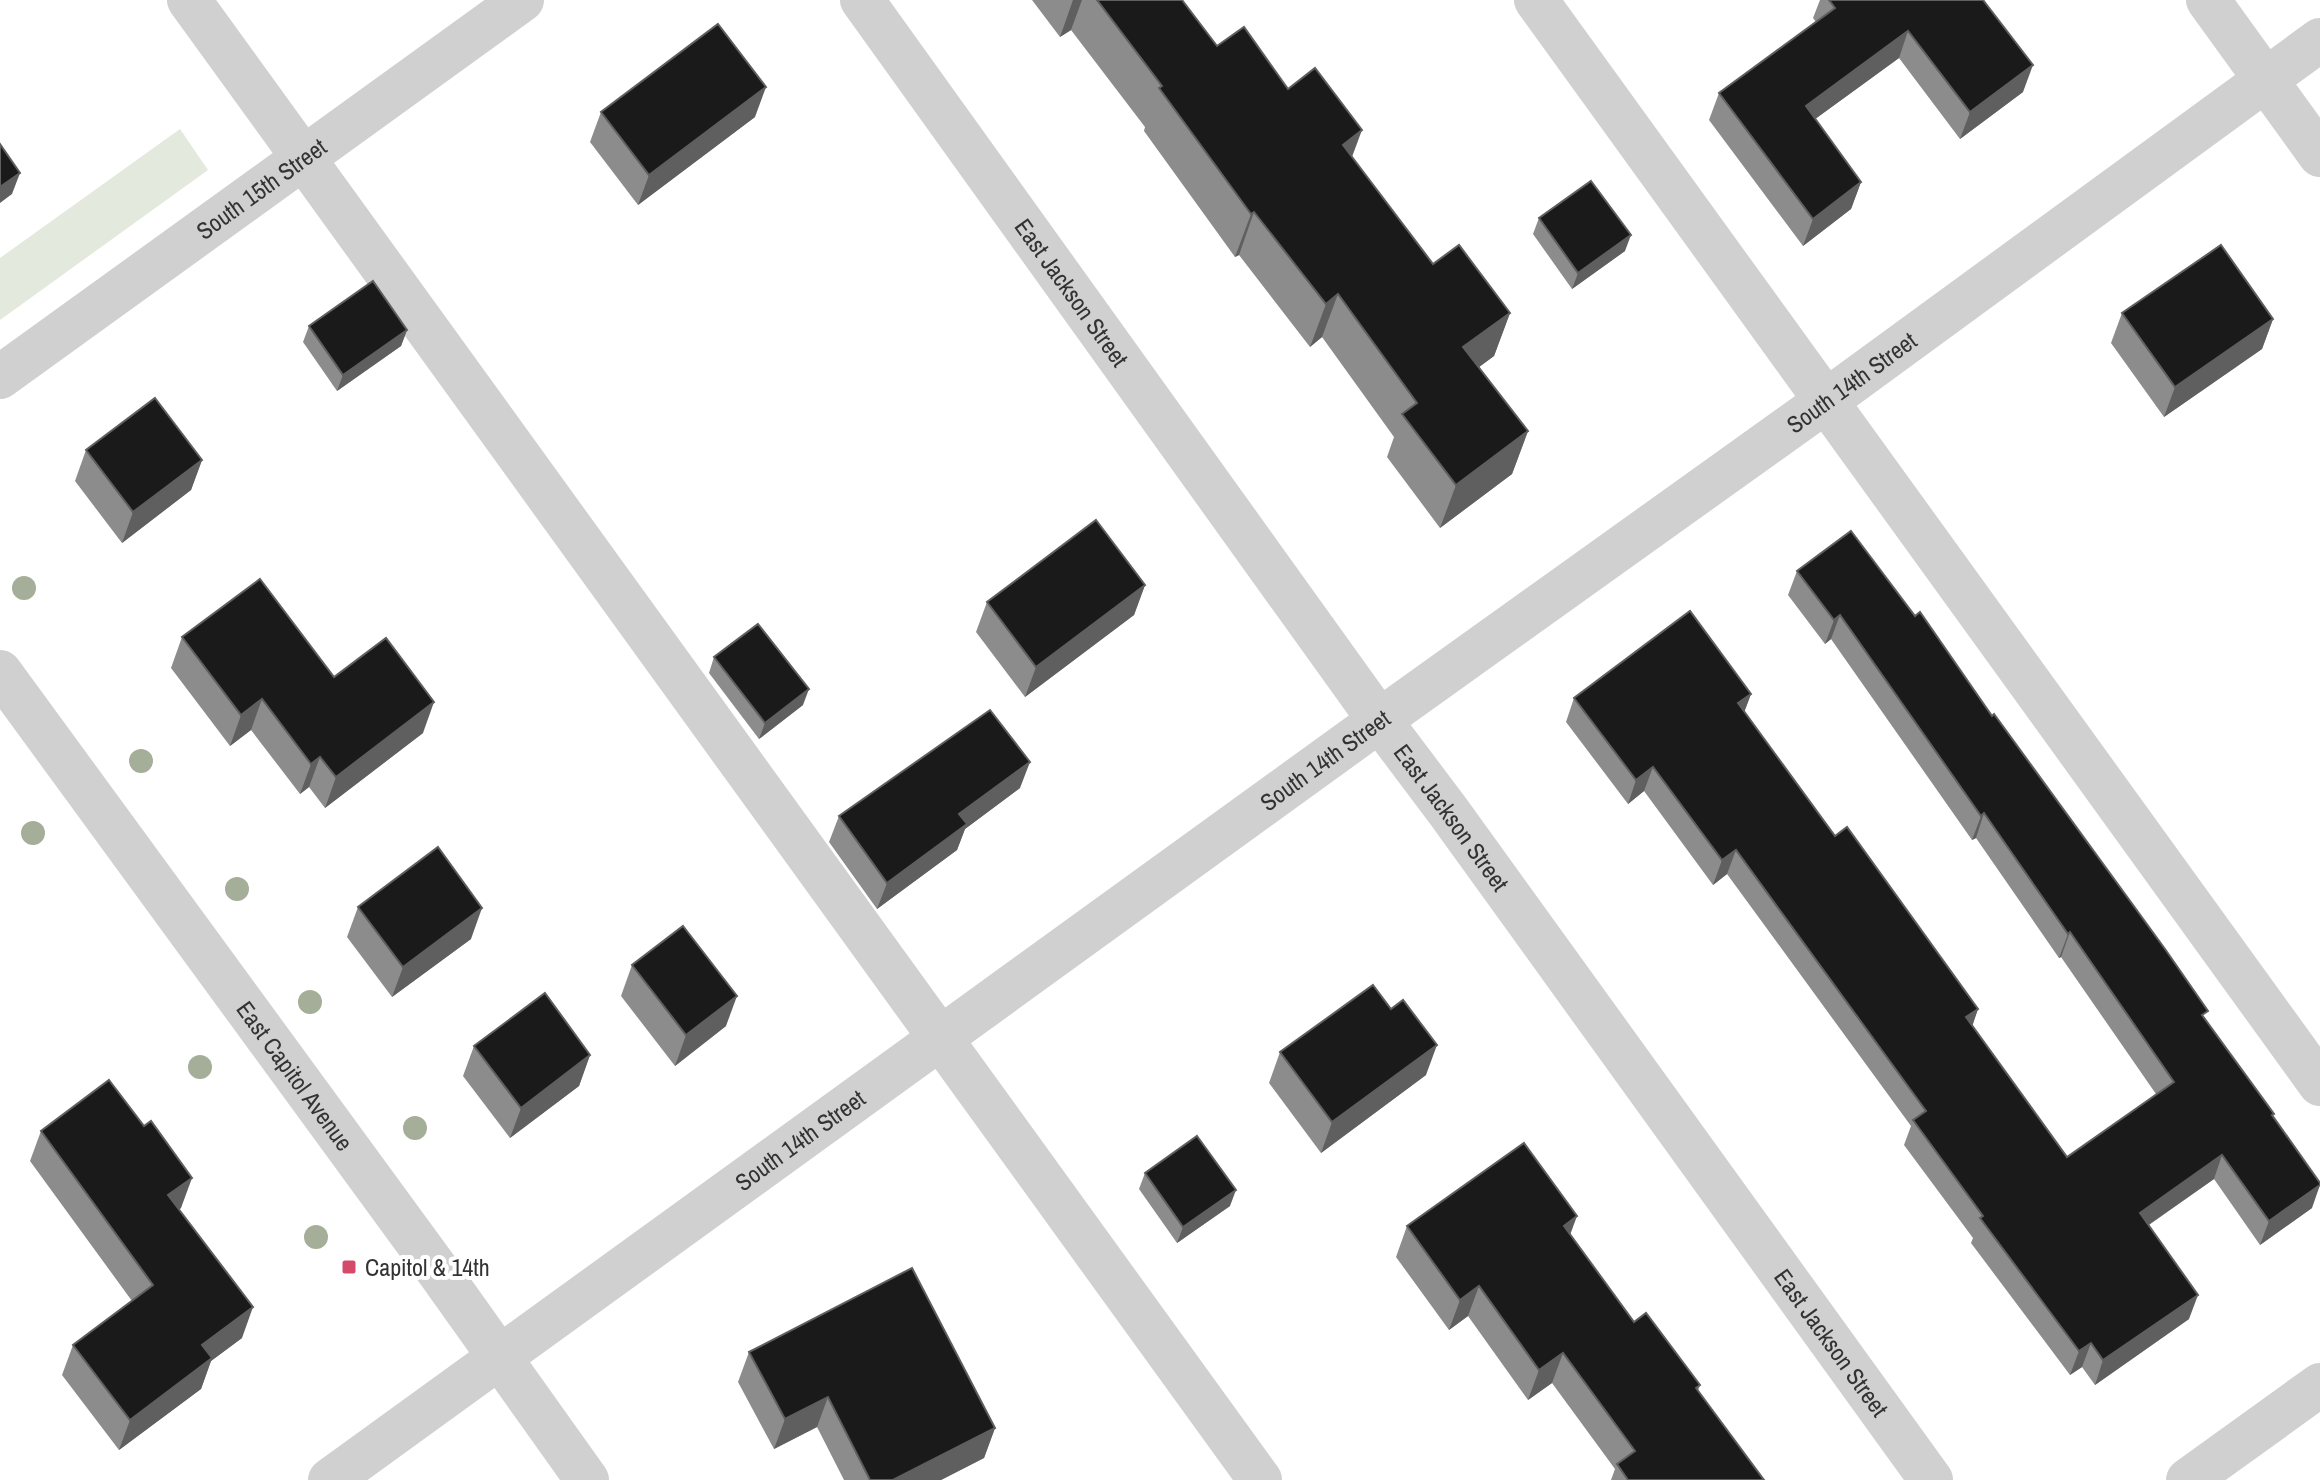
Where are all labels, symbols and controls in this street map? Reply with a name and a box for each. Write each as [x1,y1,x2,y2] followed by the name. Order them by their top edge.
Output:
[190,130,333,246] street label: South 15th Street
[1008,212,1136,373] street label: East Jackson Street
[1780,324,1923,440] street label: South 14th Street
[1253,702,1397,818] street label: South 14th Street
[1387,737,1517,898] street label: East Jackson Street
[230,994,361,1157] street label: East Capitol Avenue
[728,1082,872,1198] street label: South 14th Street
[365,1251,490,1283] place label: Capitol & 14th
[340,1258,358,1276] marker: Capitol & 14th
[1767,1262,1896,1423] street label: East Jackson Street

